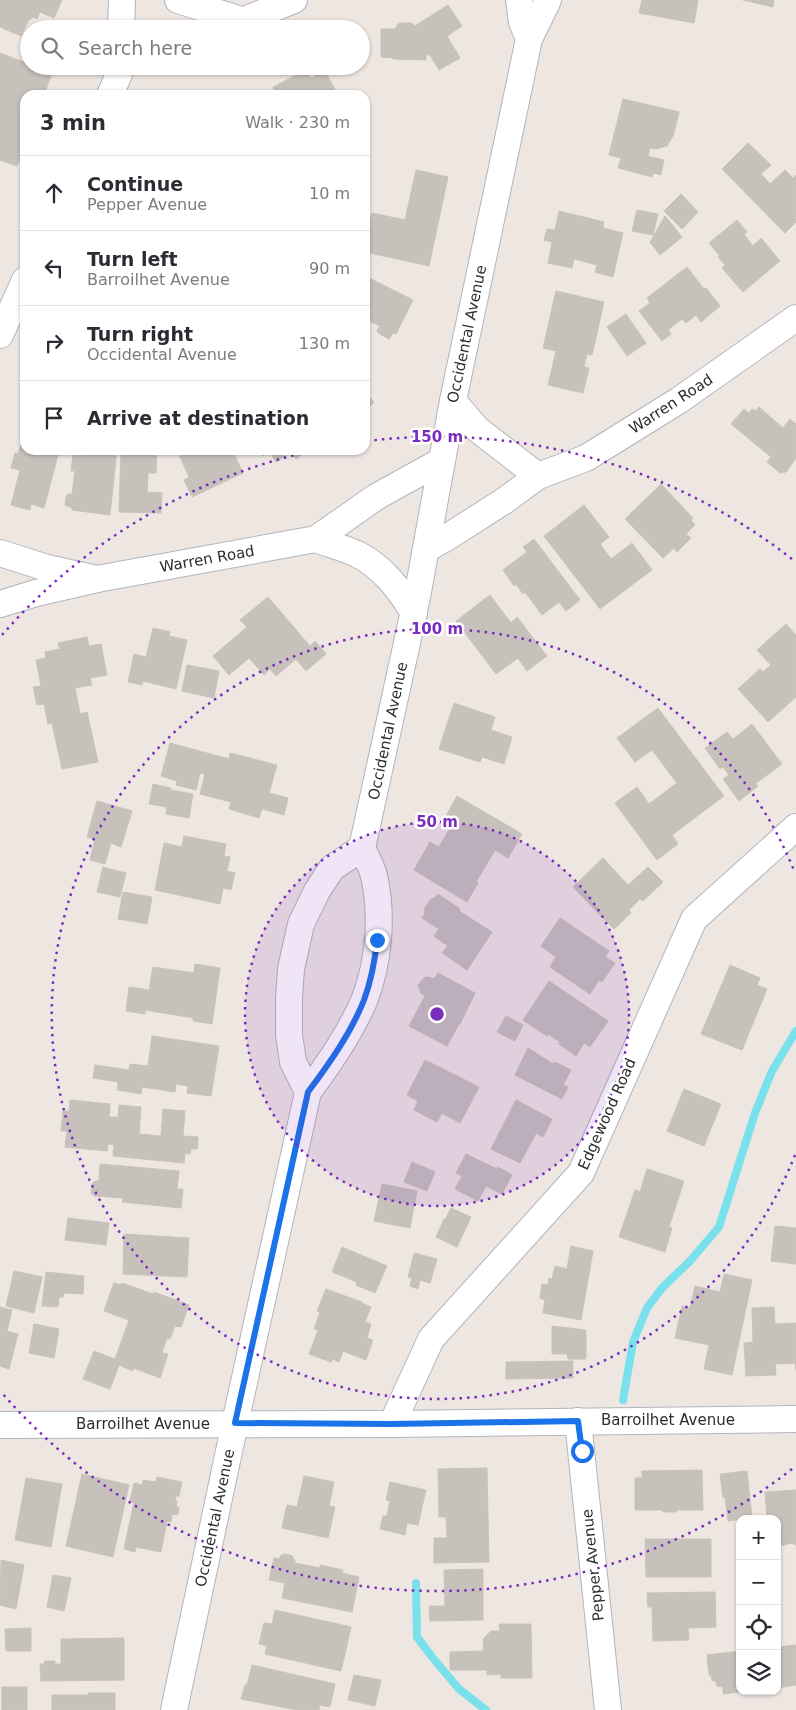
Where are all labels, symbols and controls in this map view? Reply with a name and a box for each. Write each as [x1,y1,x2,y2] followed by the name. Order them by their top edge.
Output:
[20,20,370,75] search box
[38,34,66,62] icon: search
[78,37,192,59] text: Search here
[40,111,106,135] text: 3 min
[245,113,350,132] text: Walk · 230 m
[87,173,183,195] text: Continue
[40,179,68,207] icon: ahead
[309,184,350,203] text: 10 m
[87,195,207,214] text: Pepper Avenue
[87,248,178,270] text: Turn left
[40,254,68,282] icon: left
[309,259,350,278] text: 90 m
[444,263,490,405] street label: Occidental Avenue
[87,270,230,289] text: Barroilhet Avenue
[87,323,193,345] text: Turn right
[40,329,68,357] icon: right
[299,334,350,353] text: 130 m
[87,345,237,364] text: Occidental Avenue
[626,370,716,438] street label: Warren Road
[40,404,68,432] icon: arrive
[87,407,309,429] text: Arrive at destination
[411,428,463,446] text: 150 m
[158,542,256,576] street label: Warren Road
[411,620,463,638] text: 100 m
[365,660,411,802] street label: Occidental Avenue
[416,813,458,831] text: 50 m
[366,929,389,952] route end
[428,1005,446,1023] centre of rings
[574,1055,640,1173] street label: Edgewood Road
[601,1411,735,1429] street label: Barroilhet Avenue
[76,1415,210,1433] street label: Barroilhet Avenue
[571,1440,594,1463] route start
[192,1447,238,1589] street label: Occidental Avenue
[578,1508,608,1622] street label: Pepper Avenue
[736,1515,781,1695] map controls
[736,1515,781,1560] button: +
[736,1560,781,1605] button: −
[736,1605,781,1650] button: locate
[736,1650,781,1695] button: layers

